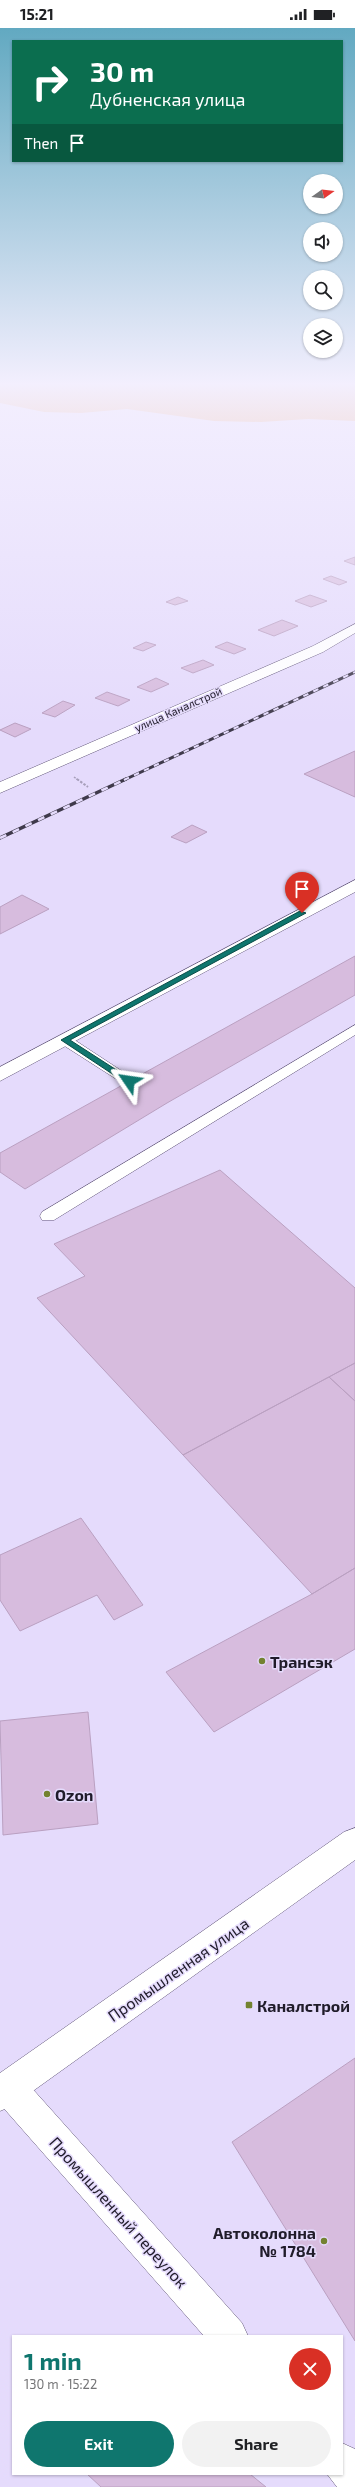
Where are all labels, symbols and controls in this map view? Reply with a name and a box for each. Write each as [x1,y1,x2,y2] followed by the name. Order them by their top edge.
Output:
[20,5,54,23] text: 15:21
[90,54,154,88] text: 30 m
[24,56,76,108] icon: right
[90,88,245,110] text: Дубненская улица
[66,132,88,154] icon: arrive
[24,134,58,152] text: Then
[303,174,343,214] north arrow
[303,174,343,358] map controls
[303,222,343,262] button: sound
[303,270,343,310] button: search
[303,318,343,358] button: layers
[132,684,224,735] street label: улица Каналстрой
[285,872,319,913] pin
[291,878,313,900] icon: arrive
[108,1060,150,1102] position arrow
[270,1652,333,1671] place label: Трансэк
[257,1656,267,1666] marker: Трансэк
[55,1785,93,1804] place label: Ozon
[42,1789,52,1799] marker: Ozon
[104,1913,253,2026] street label: Промышленная улица
[257,1996,350,2015] place label: Каналстрой
[244,2000,254,2010] marker: Каналстрой
[45,2133,192,2292] street label: Промышленный переулок
[213,2223,316,2260] place label: Автоколонна № 1784
[319,2236,329,2246] marker: Автоколонна № 1784
[24,2346,82,2375] text: 1 min
[289,2348,331,2390] button: close
[24,2376,97,2392] text: 130 m · 15:22
[24,2421,174,2467] button: Exit
[182,2421,331,2467] button: Share

